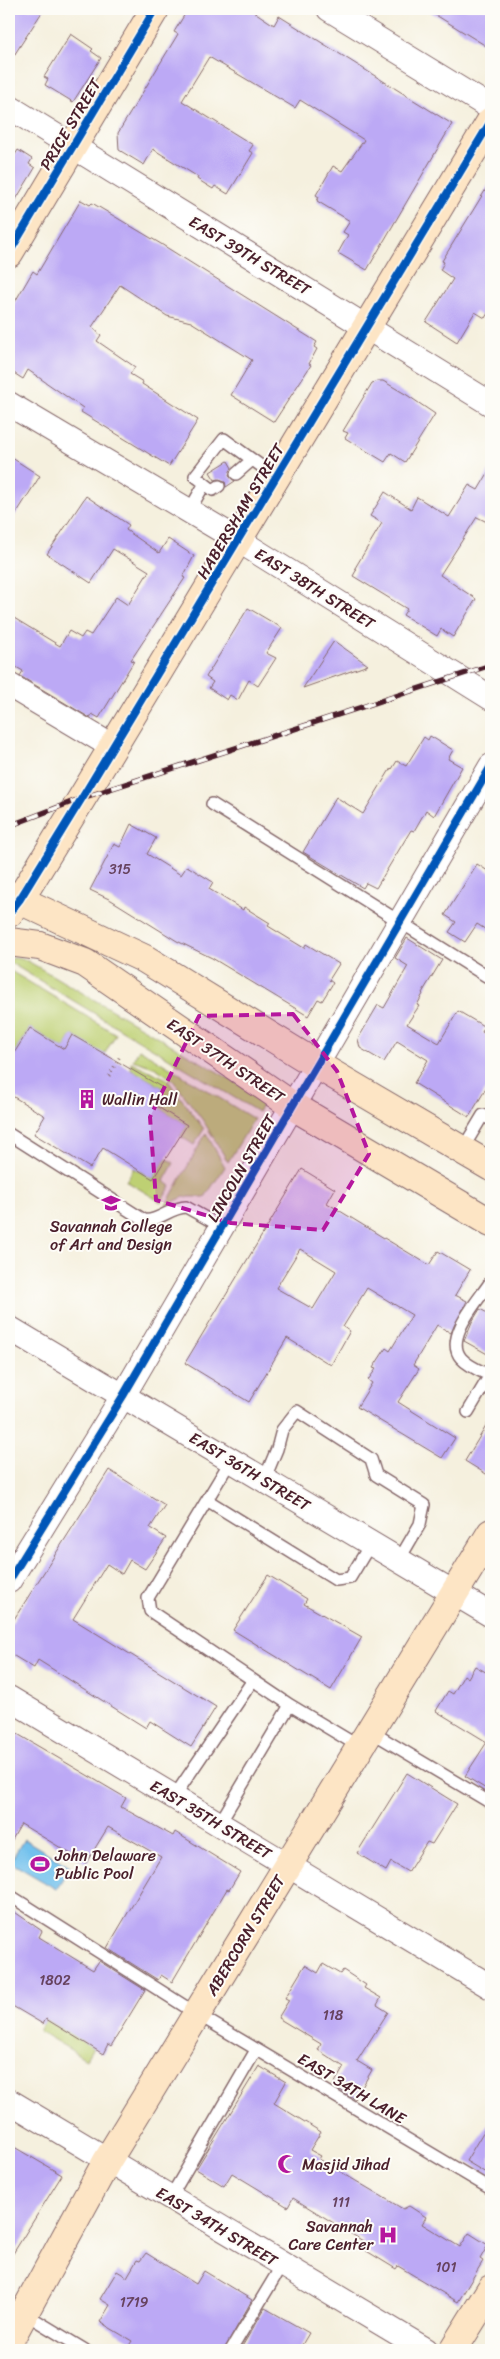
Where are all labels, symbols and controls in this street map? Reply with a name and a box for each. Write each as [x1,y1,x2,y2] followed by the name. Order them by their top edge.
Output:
[31,72,110,176] street label: PRICE STREET
[183,207,318,304] street label: EAST 39TH STREET
[188,437,293,585] street label: HABERSHAM STREET
[249,540,382,638] street label: EAST 38TH STREET
[109,857,132,882] house number: 315
[161,1010,292,1112] street label: EAST 37TH STREET
[102,1085,178,1114] place label: Wallin Hall
[76,1088,98,1110] building icon: Wallin Hall
[199,1108,285,1228] street label: LINCOLN STREET
[100,1192,122,1214] school or university icon: Savannah College of Art and Design
[50,1212,173,1259] place label: Savannah College of Art and Design
[183,1424,317,1520] street label: EAST 36TH STREET
[144,1771,279,1868] street label: EAST 35TH STREET
[54,1841,156,1888] place label: John Delaware Public Pool
[29,1853,51,1875] sports icon: John Delaware Public Pool
[197,1868,294,2002] street label: ABERCORN STREET
[39,1968,71,1993] house number: 1802
[323,2003,344,2028] house number: 118
[292,2045,413,2133] street label: EAST 34TH LANE
[302,2150,391,2179] place label: Masjid Jihad
[276,2153,298,2175] mosque icon: Masjid Jihad
[150,2178,285,2275] street label: EAST 34TH STREET
[332,2190,350,2215] house number: 111
[288,2212,374,2259] place label: Savannah Care Center
[377,2224,399,2246] hospital icon: Savannah Care Center
[436,2255,456,2280] house number: 101
[120,2290,149,2315] house number: 1719

